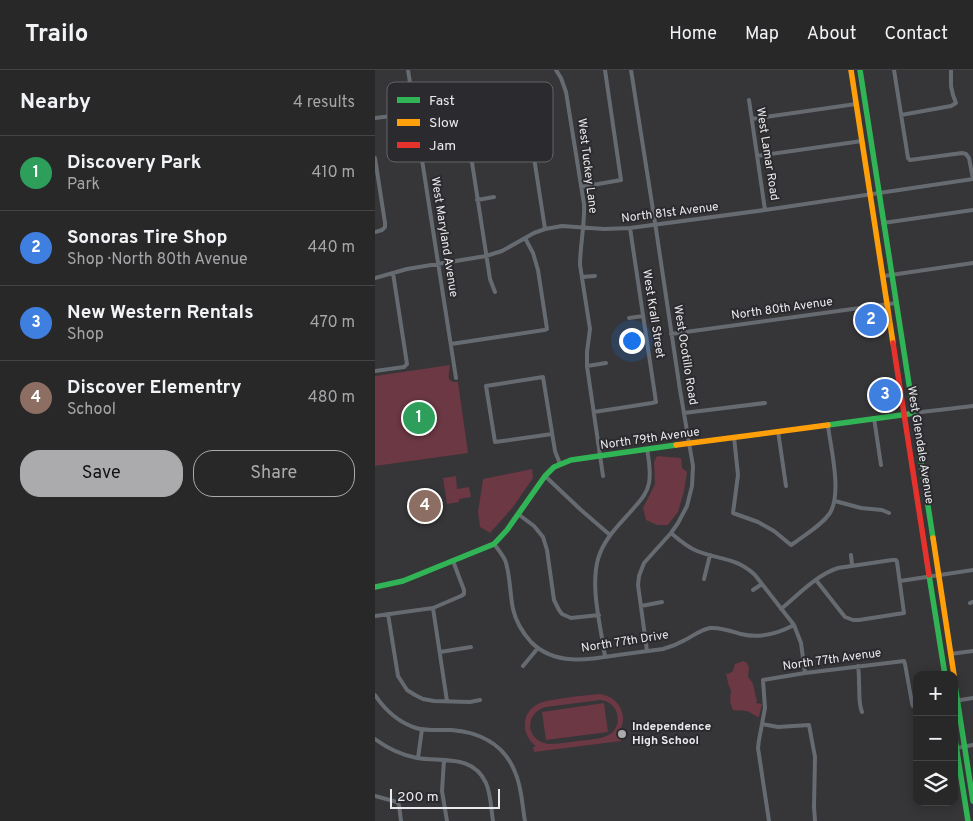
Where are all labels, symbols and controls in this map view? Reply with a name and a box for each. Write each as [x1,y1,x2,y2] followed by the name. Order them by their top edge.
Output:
[25,20,88,50] text: Trailo
[669,23,717,46] text: Home
[745,23,779,46] text: Map
[807,23,856,46] text: About
[884,23,948,46] text: Contact
[387,82,553,162] legend
[20,89,91,116] text: Nearby
[293,93,355,113] text: 4 results
[429,93,455,110] text: Fast
[752,106,782,202] street label: West Lamar Road
[429,115,459,132] text: Slow
[573,118,601,214] street label: West Tuckey Lane
[429,138,456,155] text: Jam
[67,151,201,175] text: Discovery Park
[33,163,39,183] text: 1
[312,163,355,183] text: 410 m
[67,175,100,195] text: Park
[427,176,461,298] street label: West Maryland Avenue
[620,199,720,227] street label: North 81st Avenue
[67,226,227,250] text: Sonoras Tire Shop
[31,238,41,258] text: 2
[308,238,355,258] text: 440 m
[67,250,248,270] text: Shop · North 80th Avenue
[638,268,668,360] street label: West Krall Street
[730,294,834,324] street label: North 80th Avenue
[67,301,254,325] text: New Western Rentals
[855,301,887,339] pin: 2
[669,304,701,406] street label: West Ocotillo Road
[31,313,41,333] text: 3
[310,313,355,333] text: 470 m
[67,325,104,345] text: Shop
[619,328,645,354] your location
[67,376,241,400] text: Discover Elementry
[869,376,901,414] pin: 3
[903,385,937,505] street label: West Glendale Avenue
[31,388,41,408] text: 4
[308,388,355,408] text: 480 m
[403,399,435,437] pin: 1
[67,400,116,420] text: School
[599,424,701,454] street label: North 79th Avenue
[20,450,183,497] button: Save
[193,450,355,497] button: Share
[409,487,441,525] pin: 4
[580,627,670,657] street label: North 77th Drive
[782,645,882,675] street label: North 77th Avenue
[913,671,958,806] map controls
[913,671,958,716] button: +
[913,716,958,761] button: −
[632,719,712,749] place label: Independence High School
[616,728,628,740] marker: Independence High School
[913,761,958,806] button: layers
[390,786,500,809] scale bar
[397,789,439,806] text: 200 m

